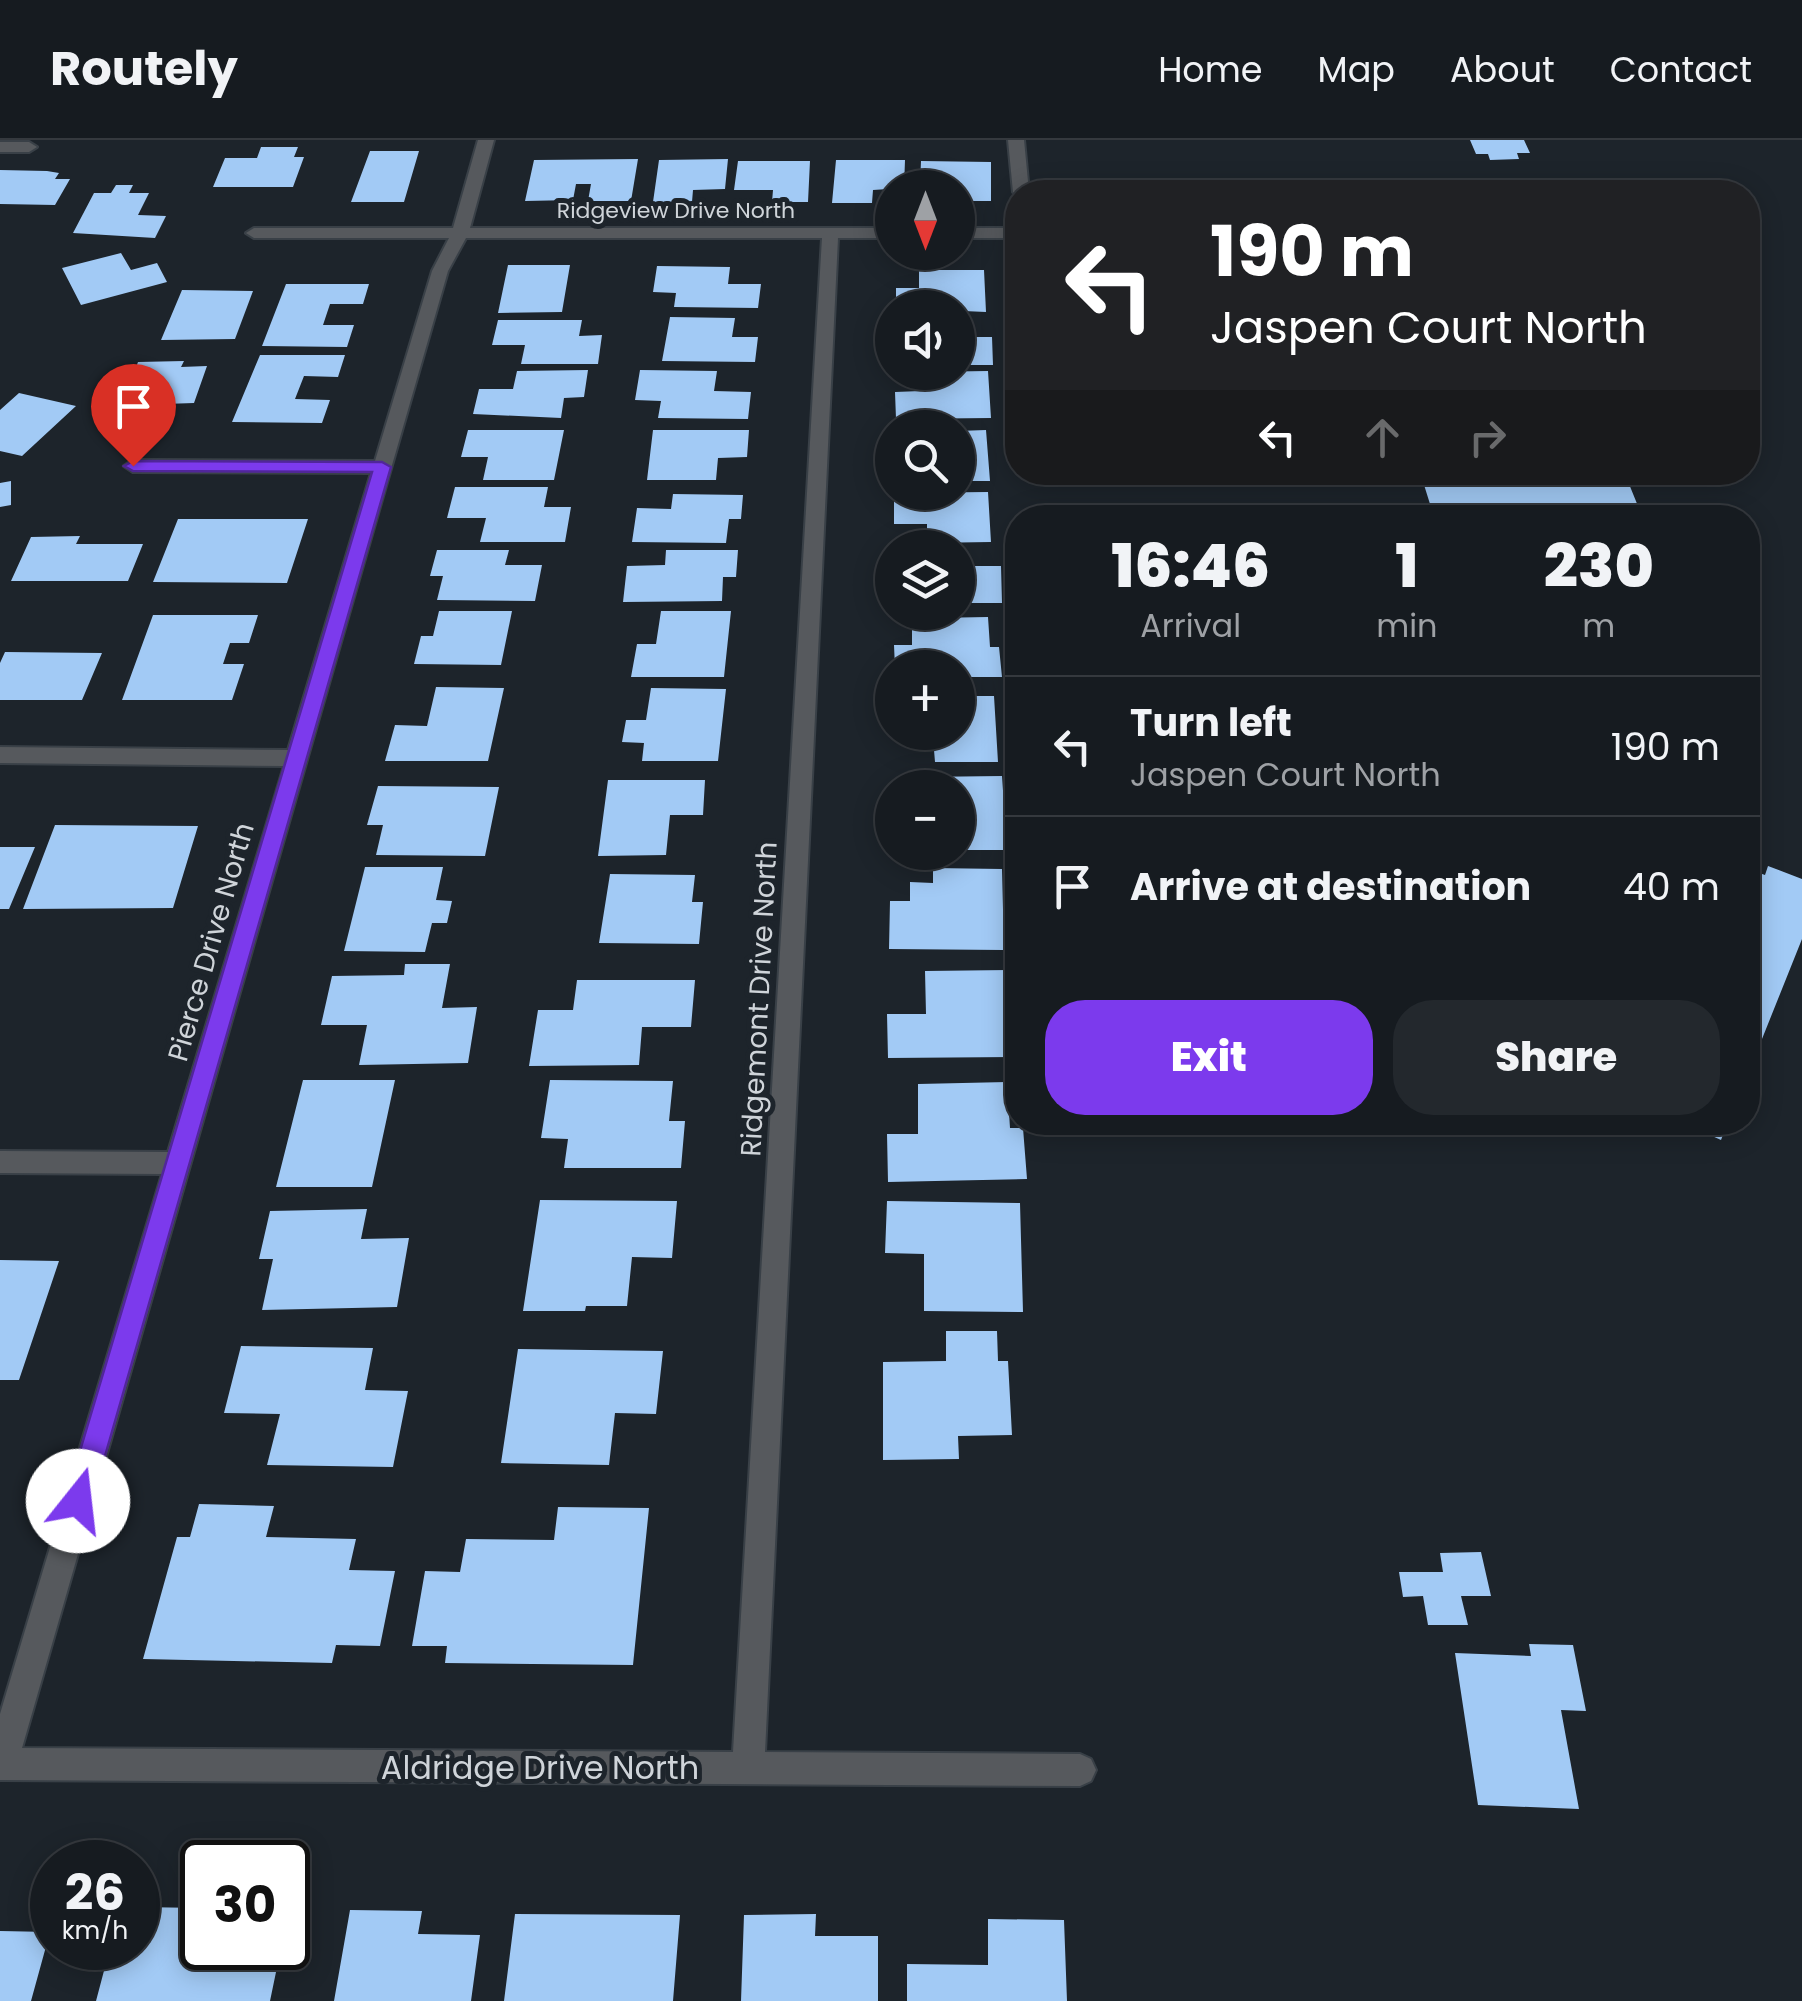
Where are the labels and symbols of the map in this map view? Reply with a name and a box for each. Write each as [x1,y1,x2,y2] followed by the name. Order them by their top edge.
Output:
[875,170,975,270] north arrow
[557,195,795,226] street label: Ridgeview Drive North
[91,364,176,467] pin
[158,818,264,1066] street label: Pierce Drive North
[731,841,787,1157] street label: Ridgemont Drive North
[26,1449,130,1553] position arrow
[381,1745,699,1790] street label: Aldridge Drive North
[180,1840,310,1970] speed limit sign: 30

